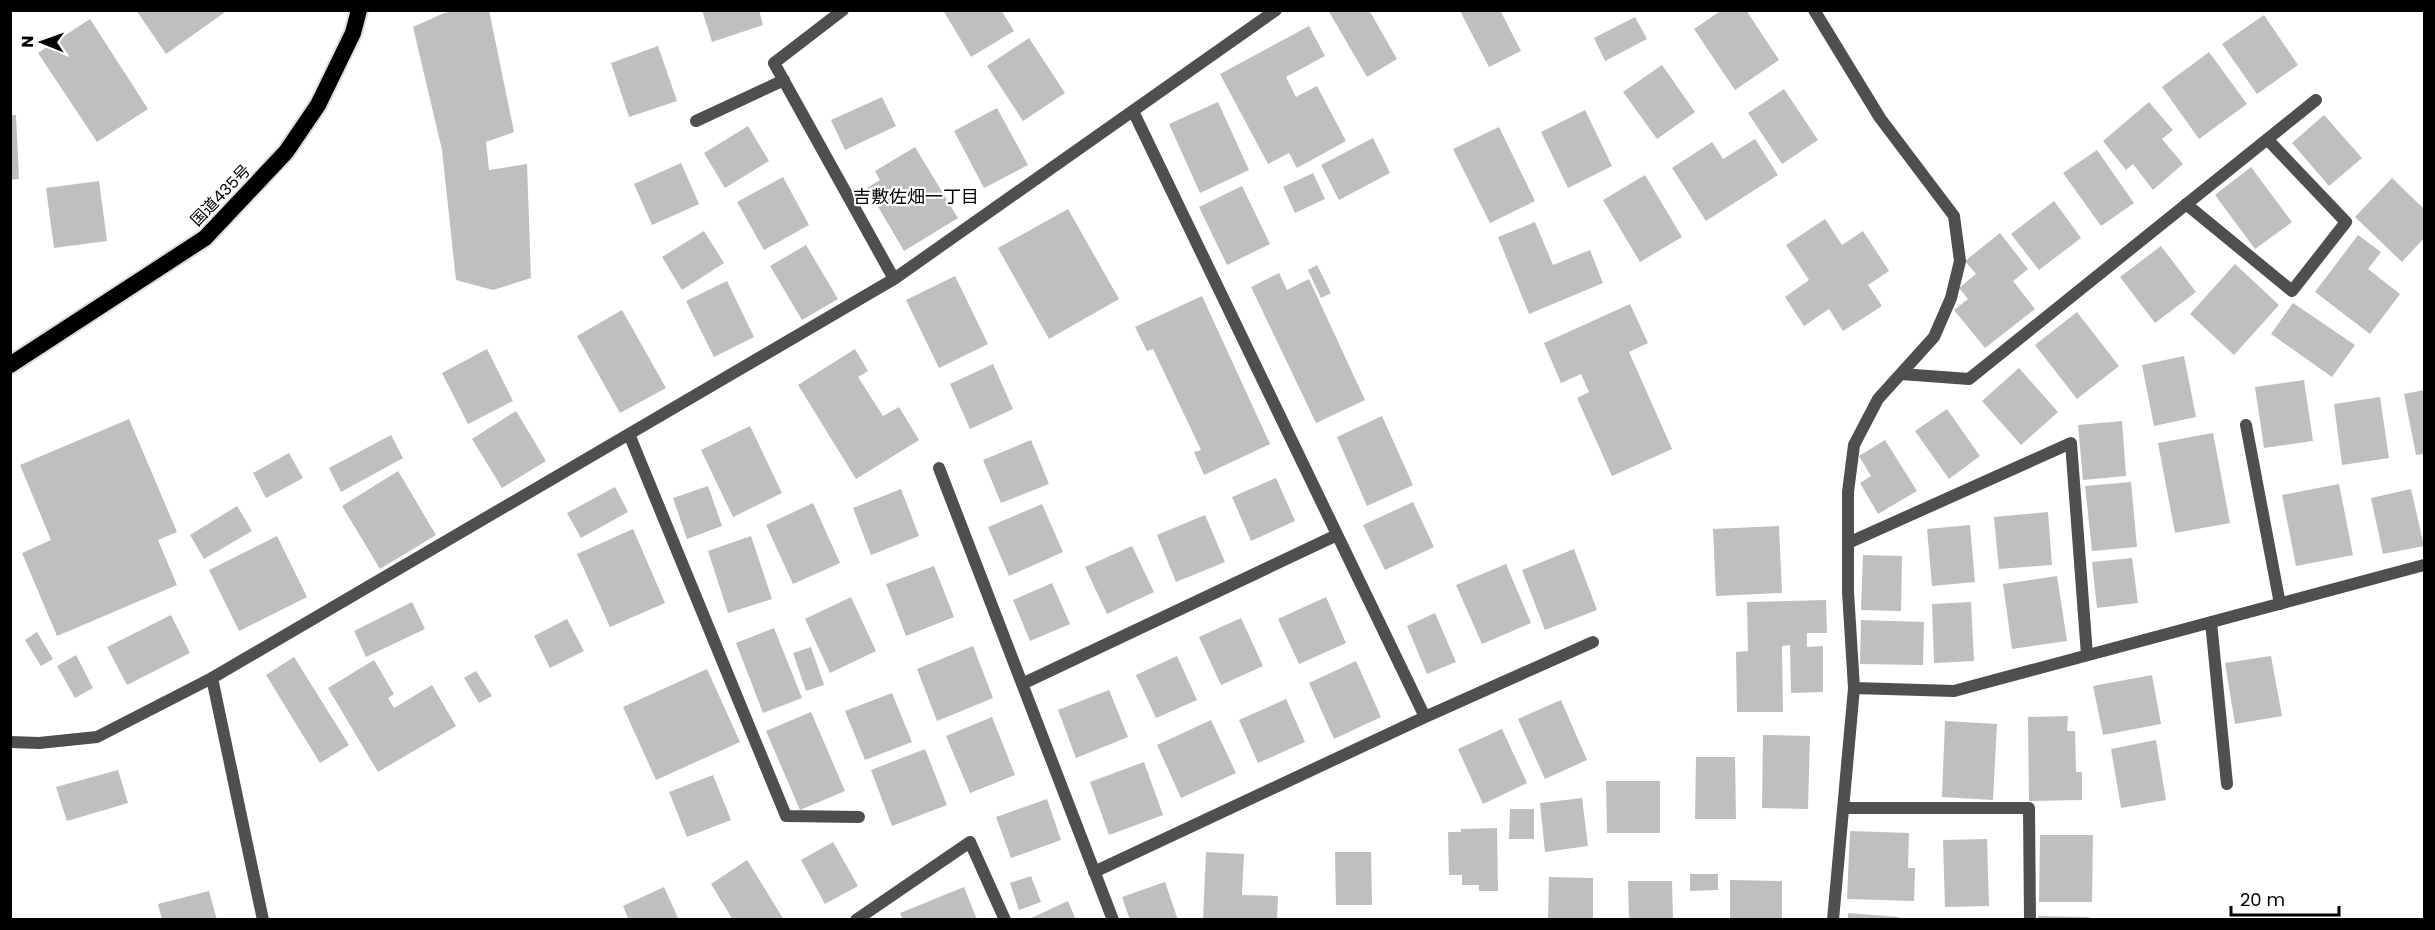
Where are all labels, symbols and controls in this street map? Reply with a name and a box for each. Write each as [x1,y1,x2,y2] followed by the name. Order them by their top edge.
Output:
[12,12,72,72] north arrow
[16,36,39,48] text: N
[185,159,256,231] street label: 国道435号
[853,184,979,209] district label: 吉敷佐畑一丁目
[2231,879,2339,917] scale bar
[2240,887,2285,912] text: 20 m

